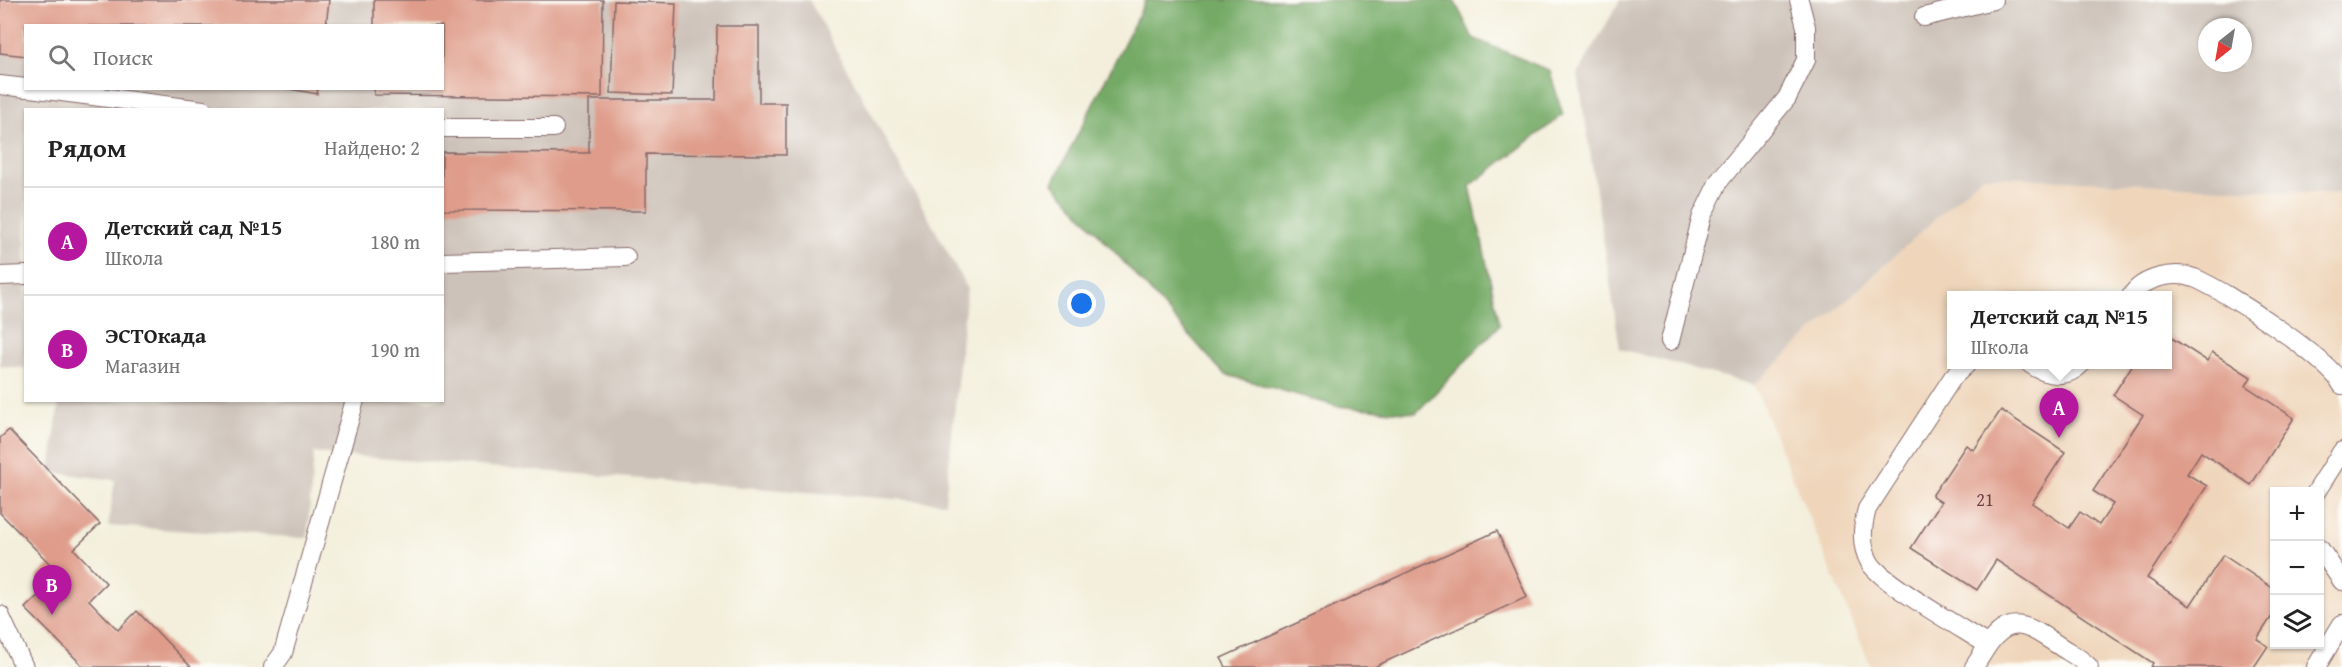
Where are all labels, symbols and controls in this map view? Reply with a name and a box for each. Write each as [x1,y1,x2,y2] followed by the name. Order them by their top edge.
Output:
[2198,18,2252,72] north arrow
[24,24,444,90] search box
[45,41,78,74] icon: search
[93,41,153,73] text: Поиск
[48,128,126,167] text: Рядом
[324,133,420,162] text: Найдено: 2
[105,211,282,243] text: Детский сад №15
[61,227,74,256] text: A
[370,227,420,256] text: 180 m
[105,243,163,272] text: Школа
[1067,289,1096,318] your location
[1947,291,2172,369] popup
[1971,300,2148,332] text: Детский сад №15
[105,319,206,351] text: ЭСТОкада
[1971,332,2029,361] text: Школа
[61,335,74,364] text: B
[370,335,420,364] text: 190 m
[105,351,180,380] text: Магазин
[2040,388,2078,438] pin: A
[1976,486,1994,513] house number: 21
[2270,487,2324,649] map controls
[2270,487,2324,541] button: +
[2270,541,2324,595] button: −
[32,566,72,615] pin: B
[2270,595,2324,649] button: layers

